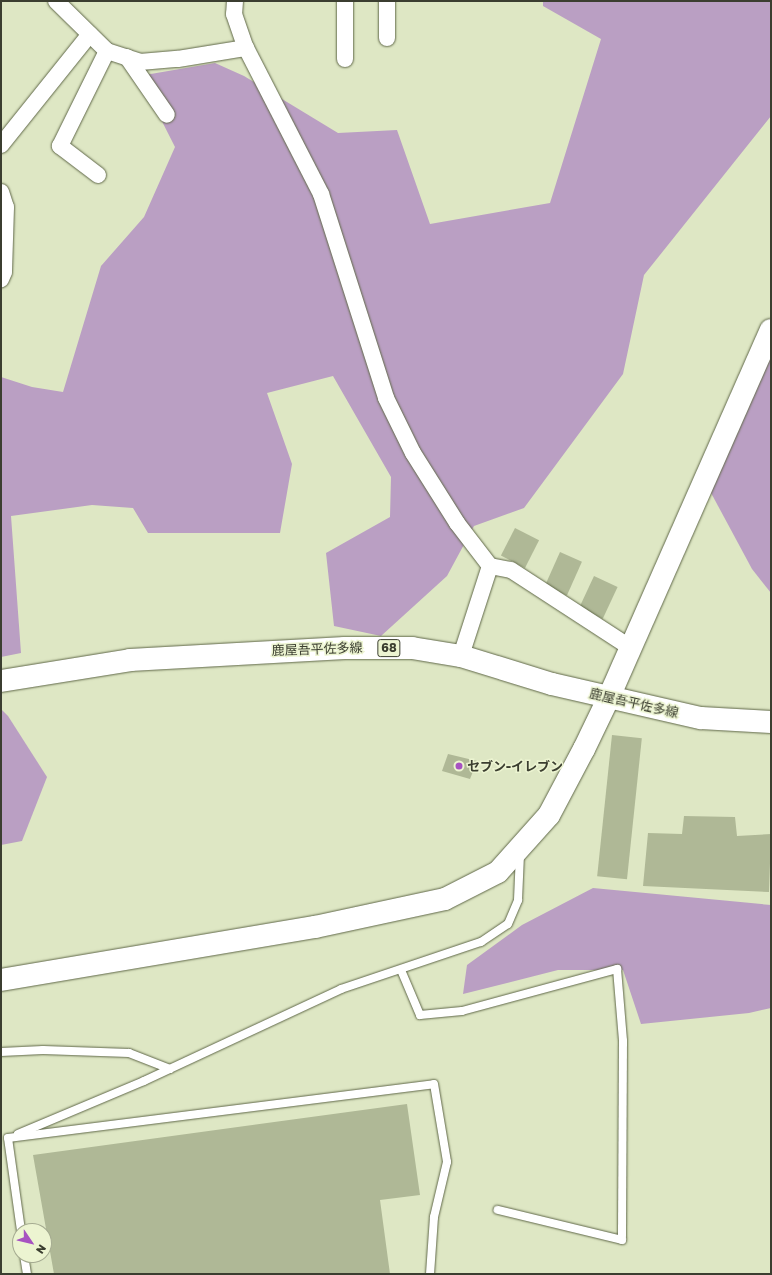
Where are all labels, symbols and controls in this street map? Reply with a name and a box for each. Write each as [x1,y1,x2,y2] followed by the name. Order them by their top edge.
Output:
[377,638,401,658] road number: 68
[271,640,363,658] street label: 鹿屋吾平佐多線
[588,685,680,721] street label: 鹿屋吾平佐多線
[467,758,563,774] place label: セブン-イレブン
[454,761,464,771] marker: セブン-イレブン
[12,1223,52,1263] north arrow
[34,1242,49,1257] text: N

